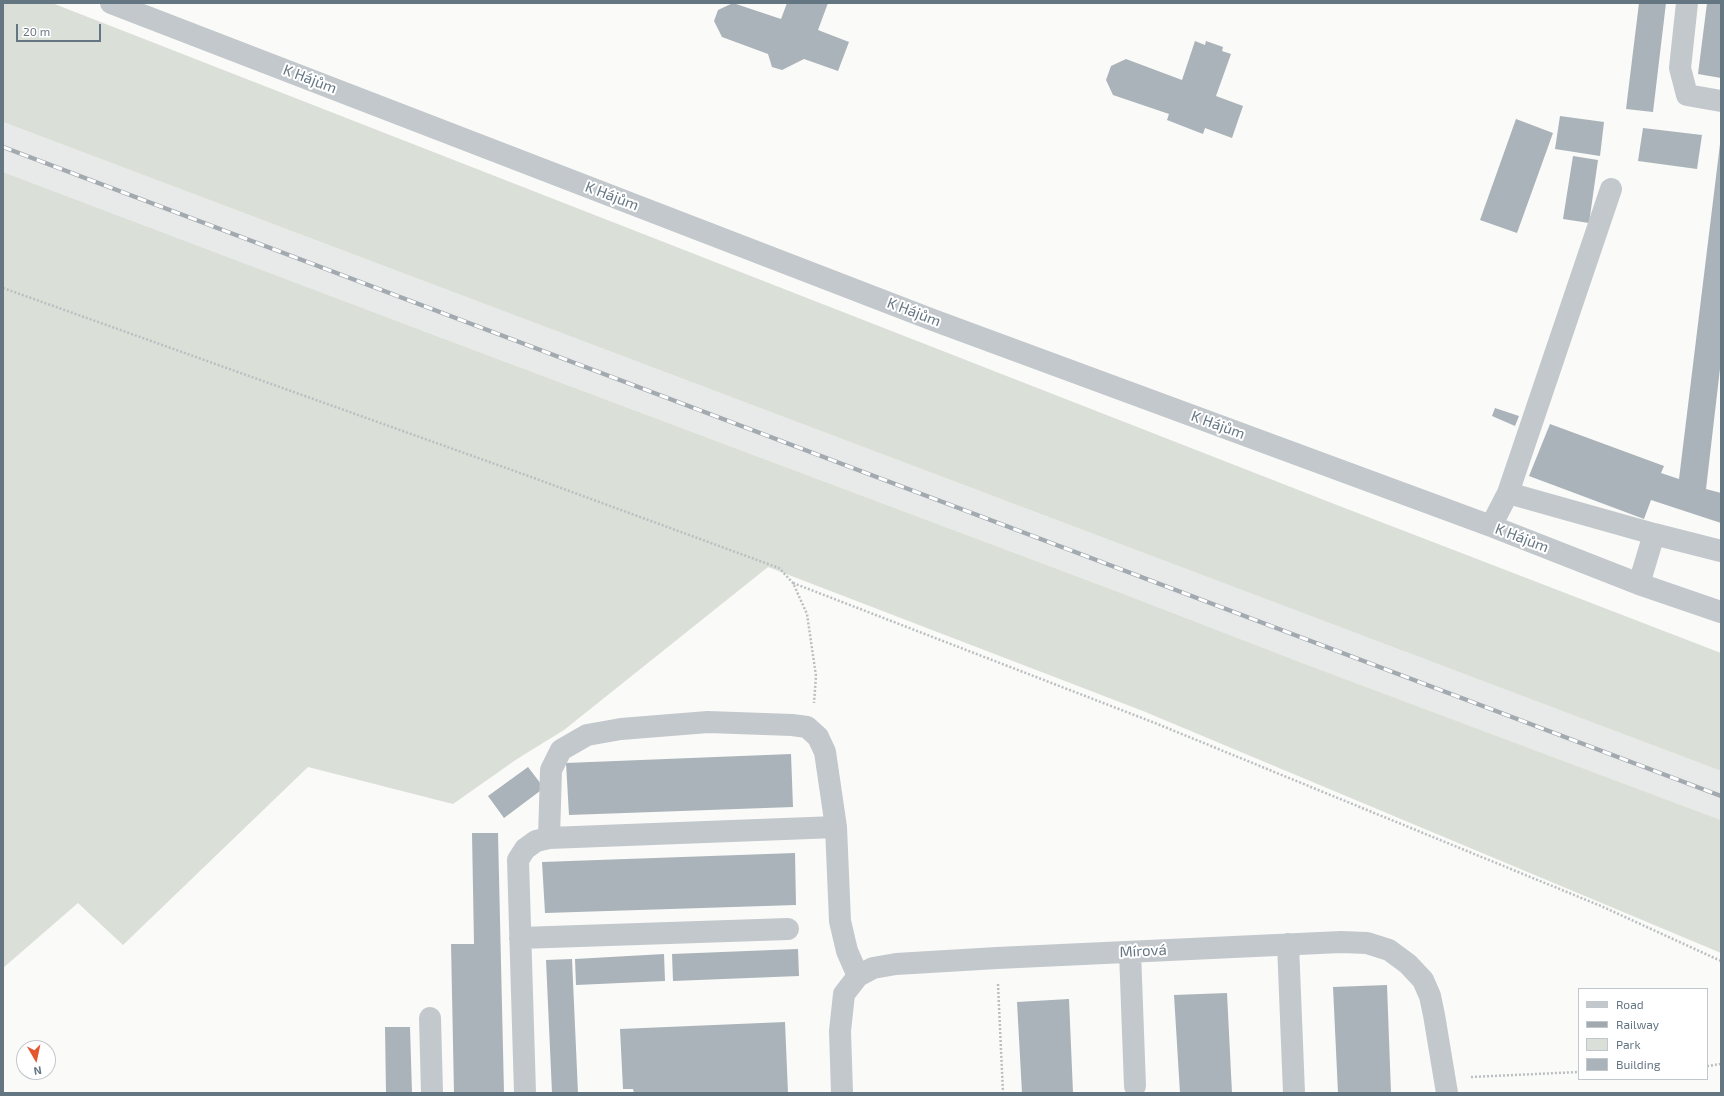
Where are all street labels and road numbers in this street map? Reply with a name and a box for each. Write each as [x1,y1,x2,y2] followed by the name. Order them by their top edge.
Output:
[281,61,339,97] street label: K Hájům
[583,178,641,214] street label: K Hájům
[885,294,943,330] street label: K Hájům
[1189,407,1247,443] street label: K Hájům
[1493,520,1551,556] street label: K Hájům
[1119,941,1167,961] street label: Mírová

